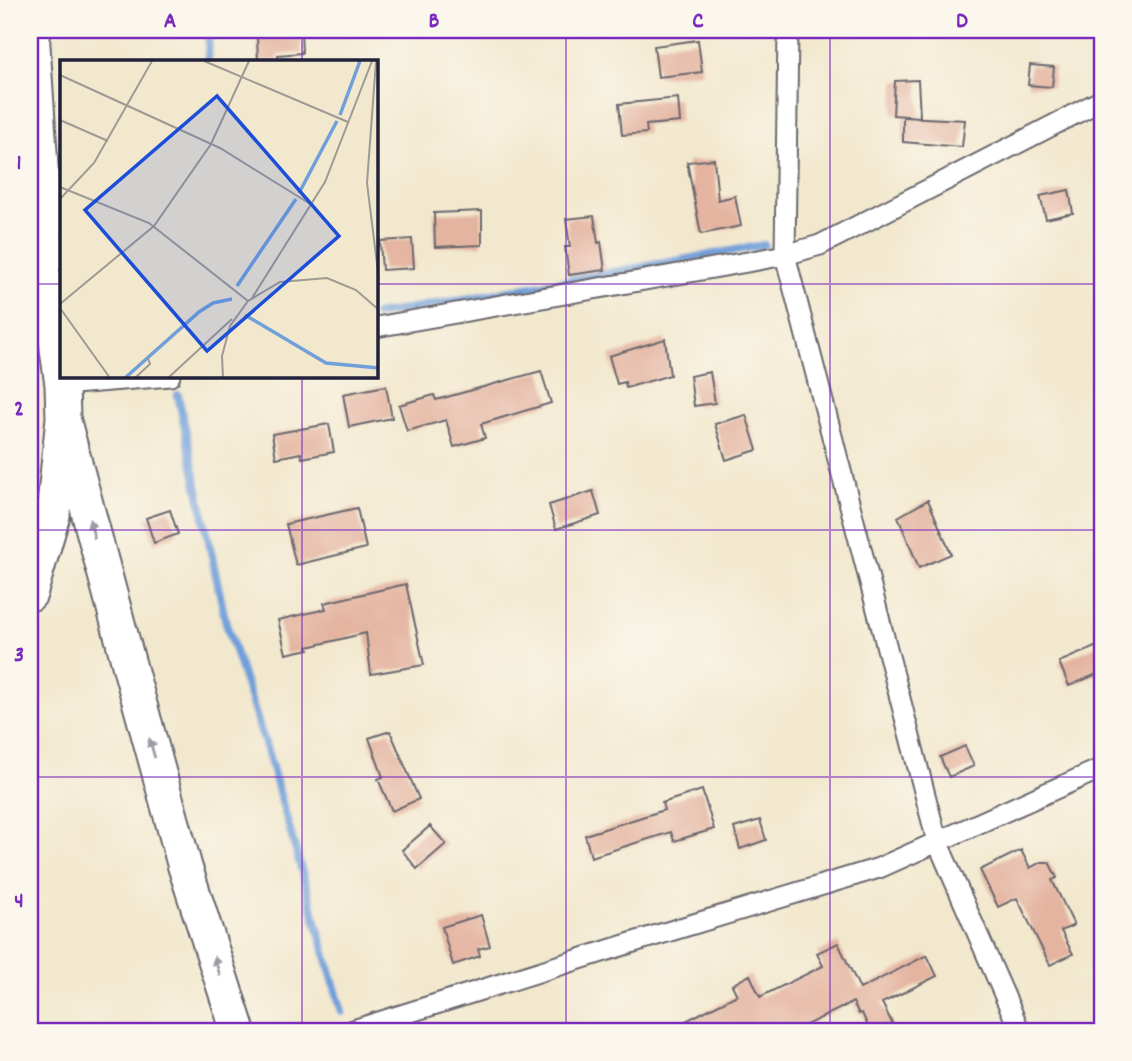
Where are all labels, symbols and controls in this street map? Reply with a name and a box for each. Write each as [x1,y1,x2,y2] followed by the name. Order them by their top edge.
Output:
[164,6,176,39] text: A
[429,6,440,39] text: B
[692,6,704,39] text: C
[956,6,968,39] text: D
[60,60,378,378] inset map
[16,148,22,181] text: 1
[14,394,24,427] text: 2
[86,518,97,540] one-way arrow
[14,640,24,673] text: 3
[146,737,157,759] one-way arrow
[14,886,24,919] text: 4
[212,956,222,977] one-way arrow

